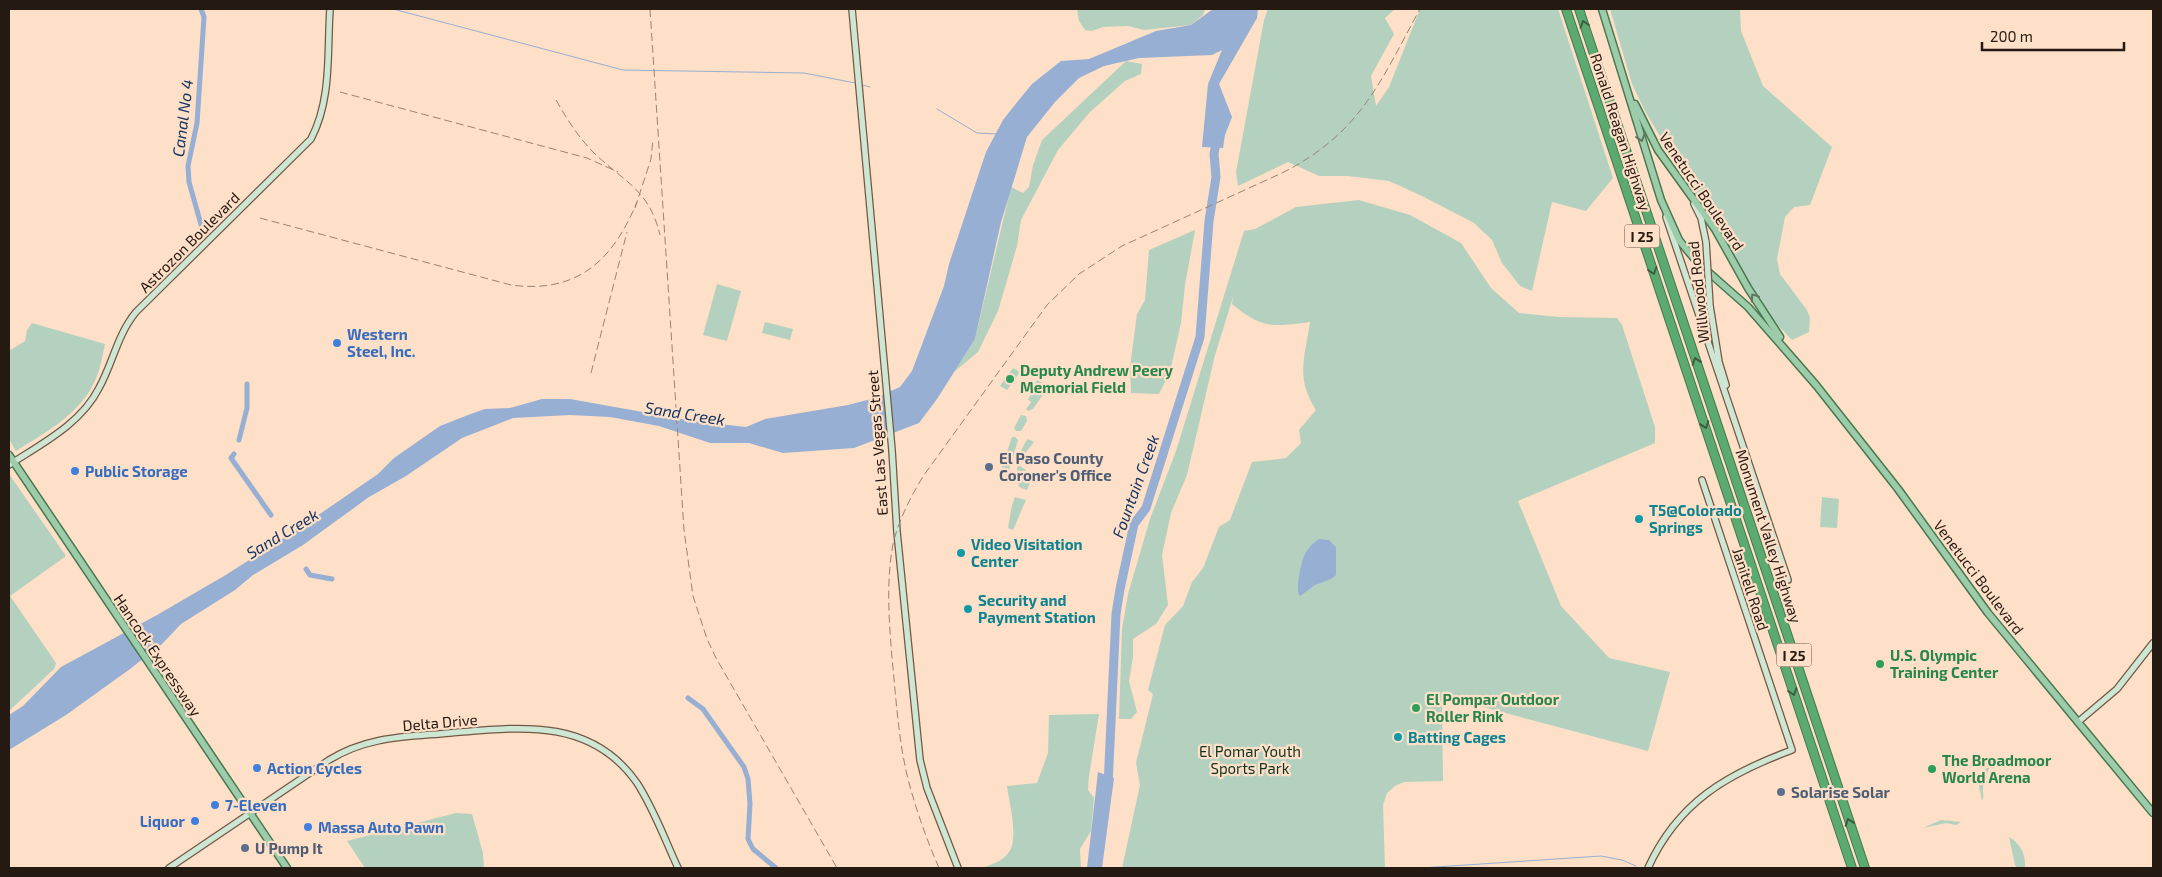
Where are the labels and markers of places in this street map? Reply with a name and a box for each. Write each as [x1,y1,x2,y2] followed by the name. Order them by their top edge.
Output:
[347,325,415,360] place label: Western Steel, Inc.
[331,337,343,349] marker: Western Steel, Inc.
[1020,361,1174,396] place label: Deputy Andrew Peery Memorial Field
[1004,373,1016,385] marker: Deputy Andrew Peery Memorial Field
[999,449,1112,484] place label: El Paso County Coroner's Office
[983,461,995,473] marker: El Paso County Coroner's Office
[85,462,188,480] place label: Public Storage
[69,465,81,477] marker: Public Storage
[1649,501,1742,536] place label: T5@Colorado Springs
[1633,513,1645,525] marker: T5@Colorado Springs
[971,535,1083,570] place label: Video Visitation Center
[955,547,967,559] marker: Video Visitation Center
[978,591,1096,627] place label: Security and Payment Station
[962,603,974,615] marker: Security and Payment Station
[1890,646,1999,681] place label: U.S. Olympic Training Center
[1874,658,1886,670] marker: U.S. Olympic Training Center
[1426,690,1560,725] place label: El Pompar Outdoor Roller Rink
[1410,702,1422,714] marker: El Pompar Outdoor Roller Rink
[1408,728,1506,746] place label: Batting Cages
[1392,731,1404,743] marker: Batting Cages
[1942,751,2052,786] place label: The Broadmoor World Arena
[267,759,362,778] place label: Action Cycles
[251,762,263,774] marker: Action Cycles
[1926,763,1938,775] marker: The Broadmoor World Arena
[1791,783,1890,801] place label: Solarise Solar
[1775,786,1787,798] marker: Solarise Solar
[225,796,287,814] place label: 7-Eleven
[209,799,221,811] marker: 7-Eleven
[140,812,186,830] place label: Liquor
[189,815,201,827] marker: Liquor
[318,818,444,836] place label: Massa Auto Pawn
[302,821,314,833] marker: Massa Auto Pawn
[255,839,323,857] place label: U Pump It
[239,842,251,854] marker: U Pump It

